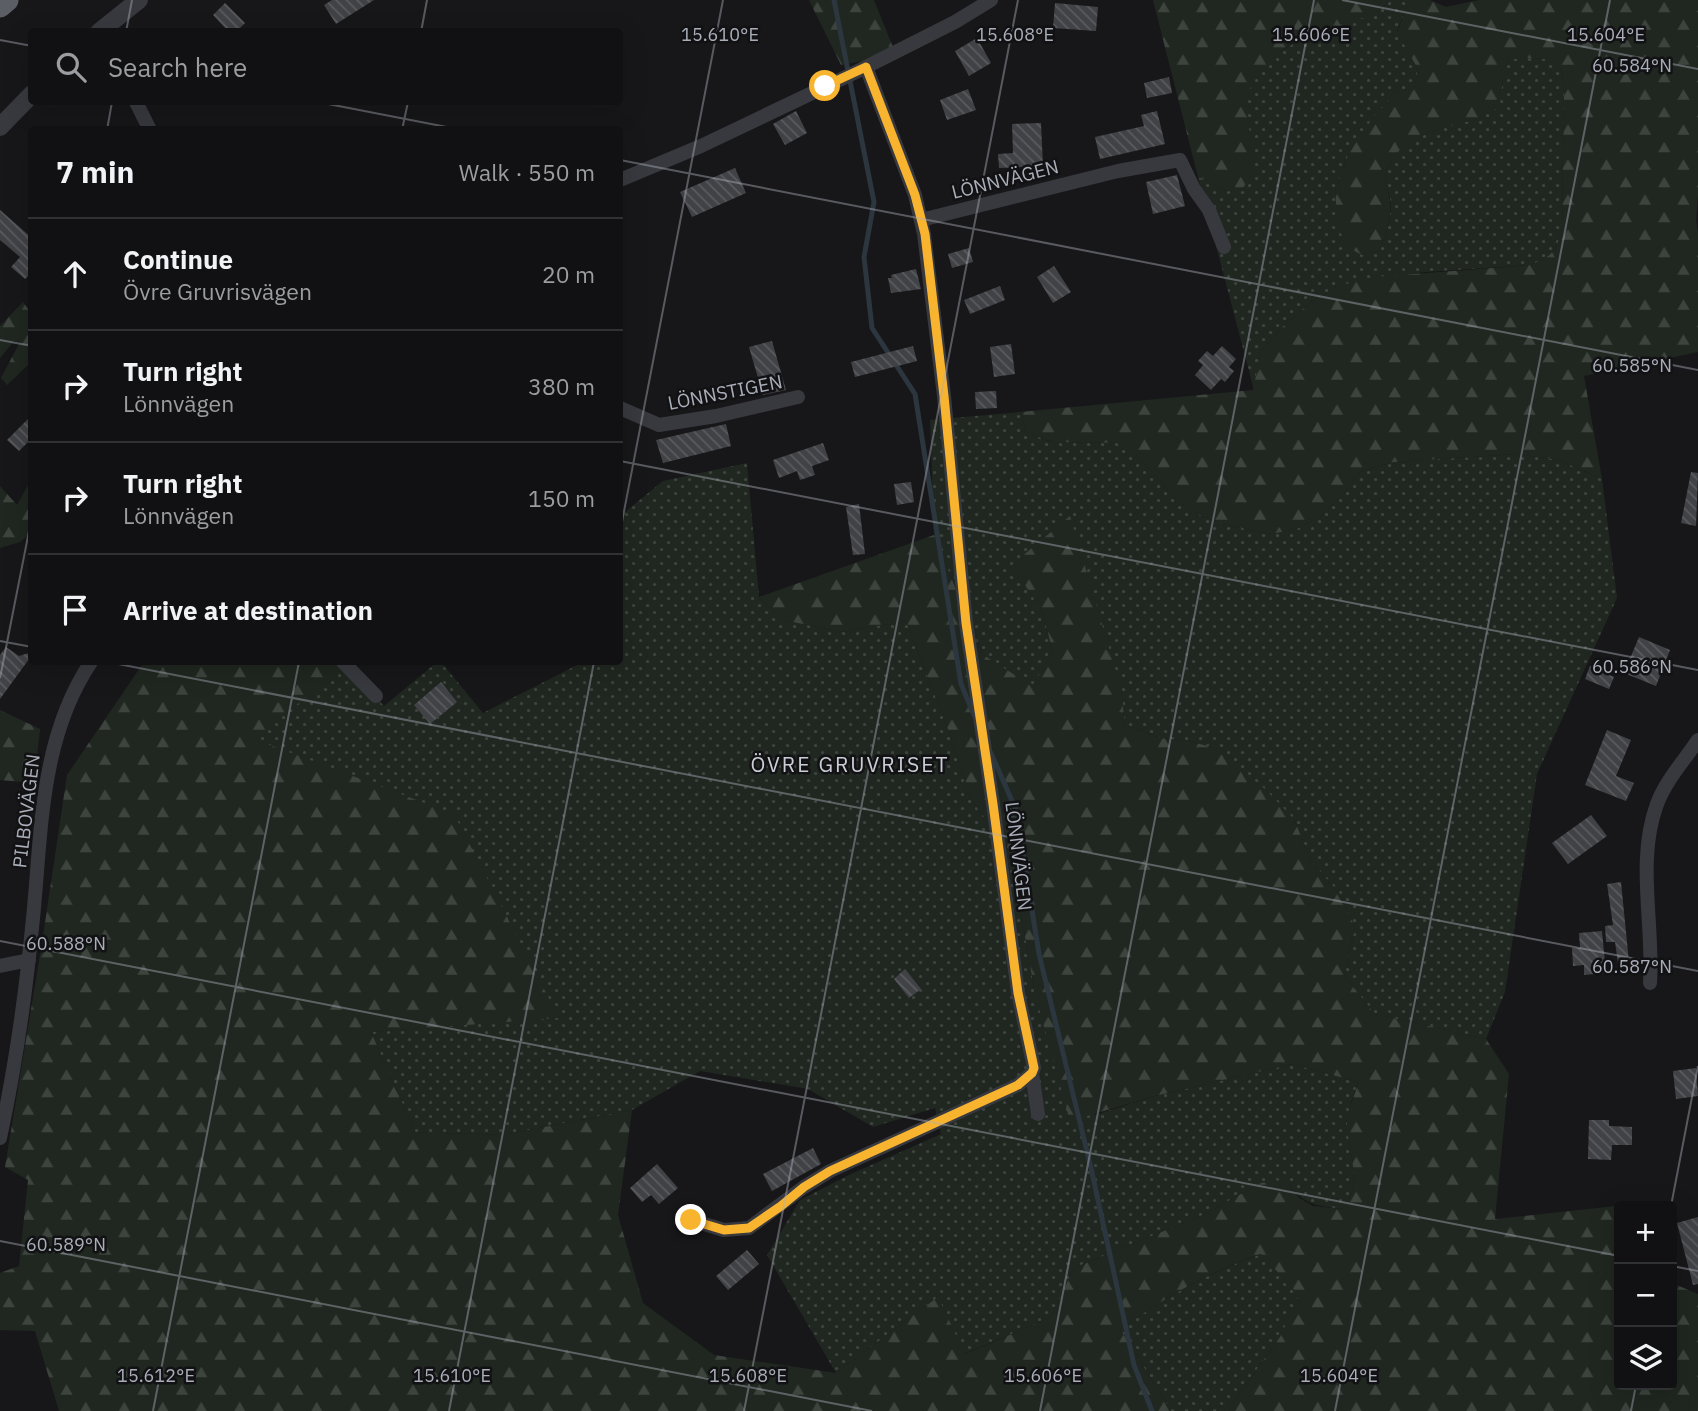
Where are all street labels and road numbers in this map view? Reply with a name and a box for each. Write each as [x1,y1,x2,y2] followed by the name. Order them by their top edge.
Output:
[949,154,1061,204] street label: LÖNNVÄGEN
[666,369,784,415] street label: LÖNNSTIGEN
[7,753,45,869] street label: PILBOVÄGEN
[1000,800,1038,912] street label: LÖNNVÄGEN

